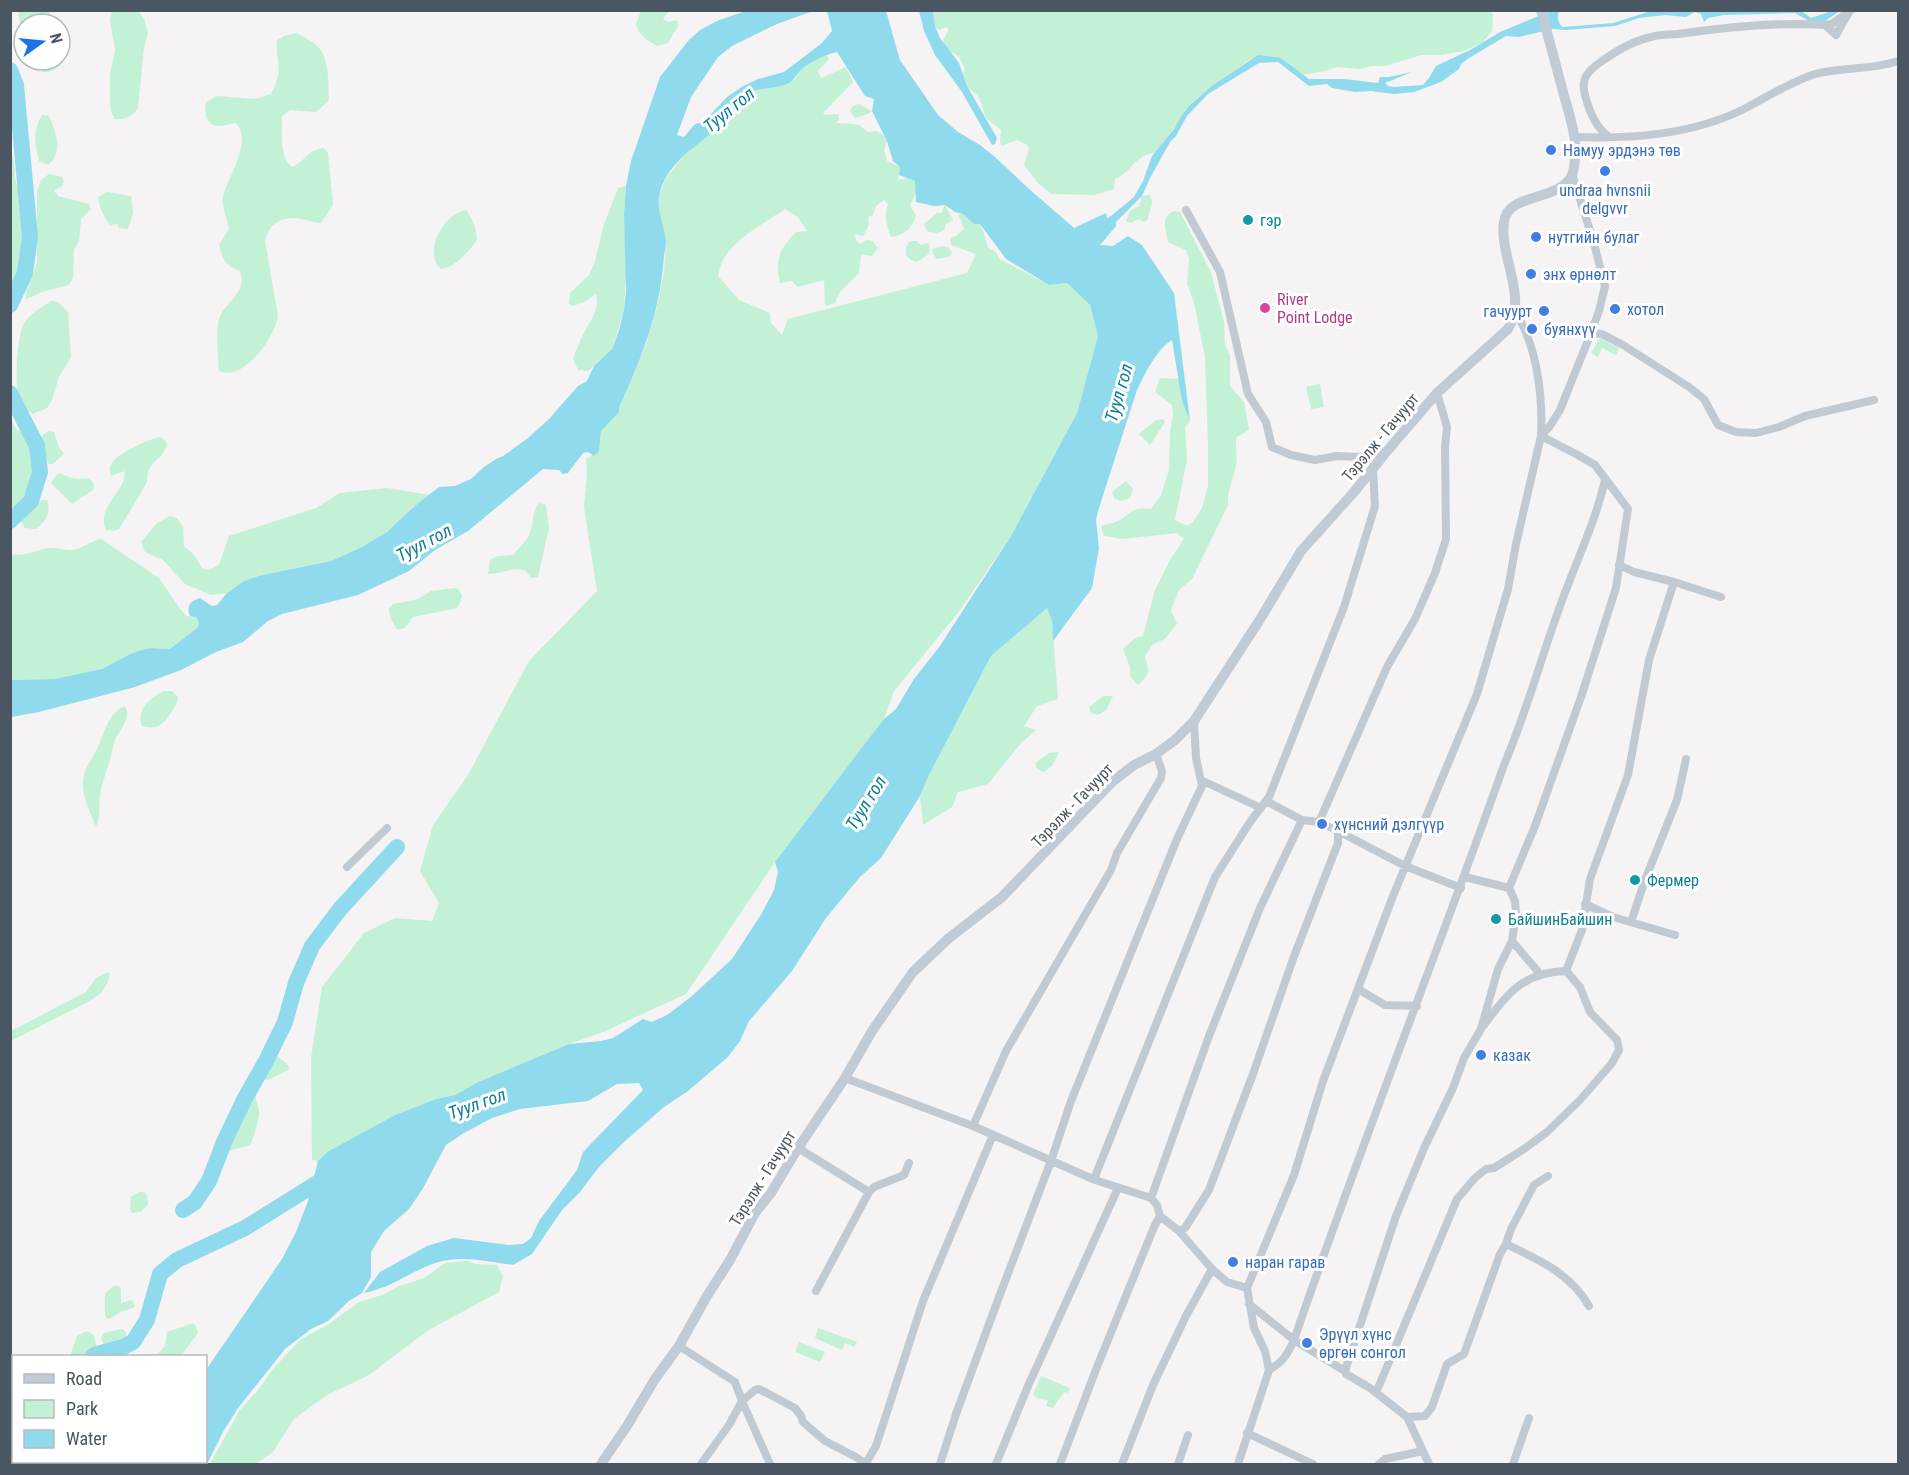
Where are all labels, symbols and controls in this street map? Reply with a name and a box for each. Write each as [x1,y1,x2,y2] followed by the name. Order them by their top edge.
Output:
[12,12,72,72] north arrow
[46,31,66,45] text: N
[699,83,758,136] water label: Туул гол
[1563,141,1681,160] place label: Намуу эрдэнэ төв
[1544,143,1558,157] marker: Намуу эрдэнэ төв
[1598,164,1612,178] marker: undraa hvnsnii delgvvr
[1559,181,1651,218] place label: undraa hvnsnii delgvvr
[1260,211,1282,230] place label: гэр
[1241,213,1255,227] marker: гэр
[1548,228,1640,247] place label: нутгийн булаг
[1529,230,1543,244] marker: нутгийн булаг
[1543,265,1617,284] place label: энх өрнөлт
[1524,267,1538,281] marker: энх өрнөлт
[1277,290,1353,327] place label: River Point Lodge
[1627,300,1664,319] place label: хотол
[1258,301,1272,315] marker: River Point Lodge
[1483,302,1532,321] place label: гачуурт
[1608,302,1622,316] marker: хотол
[1537,304,1551,318] marker: гачуурт
[1544,320,1596,339] place label: буянхүү
[1525,322,1539,336] marker: буянхүү
[1100,361,1137,424] water label: Туул гол
[1338,389,1423,485] street label: Тэрэлж - Гачуурт
[393,519,455,566] water label: Туул гол
[1028,759,1117,851] street label: Тэрэлж - Гачуурт
[841,772,890,834] water label: Туул гол
[1334,815,1444,834] place label: хүнсний дэлгүүр
[1315,817,1329,831] marker: хүнсний дэлгүүр
[1647,871,1699,890] place label: Фермер
[1628,873,1642,887] marker: Фермер
[1508,910,1612,929] place label: БайшинБайшин
[1489,912,1503,926] marker: БайшинБайшин
[1493,1046,1531,1065] place label: казак
[1474,1048,1488,1062] marker: казак
[445,1083,508,1124] water label: Туул гол
[725,1127,800,1230] street label: Тэрэлж - Гачуурт
[1245,1253,1325,1272] place label: наран гарав
[1226,1255,1240,1269] marker: наран гарав
[1319,1325,1406,1362] place label: Эрүүл хүнс өргөн сонгол
[1300,1336,1314,1350] marker: Эрүүл хүнс өргөн сонгол
[12,1355,207,1463] legend
[66,1368,102,1389] text: Road
[66,1398,98,1419] text: Park
[66,1428,108,1449] text: Water

